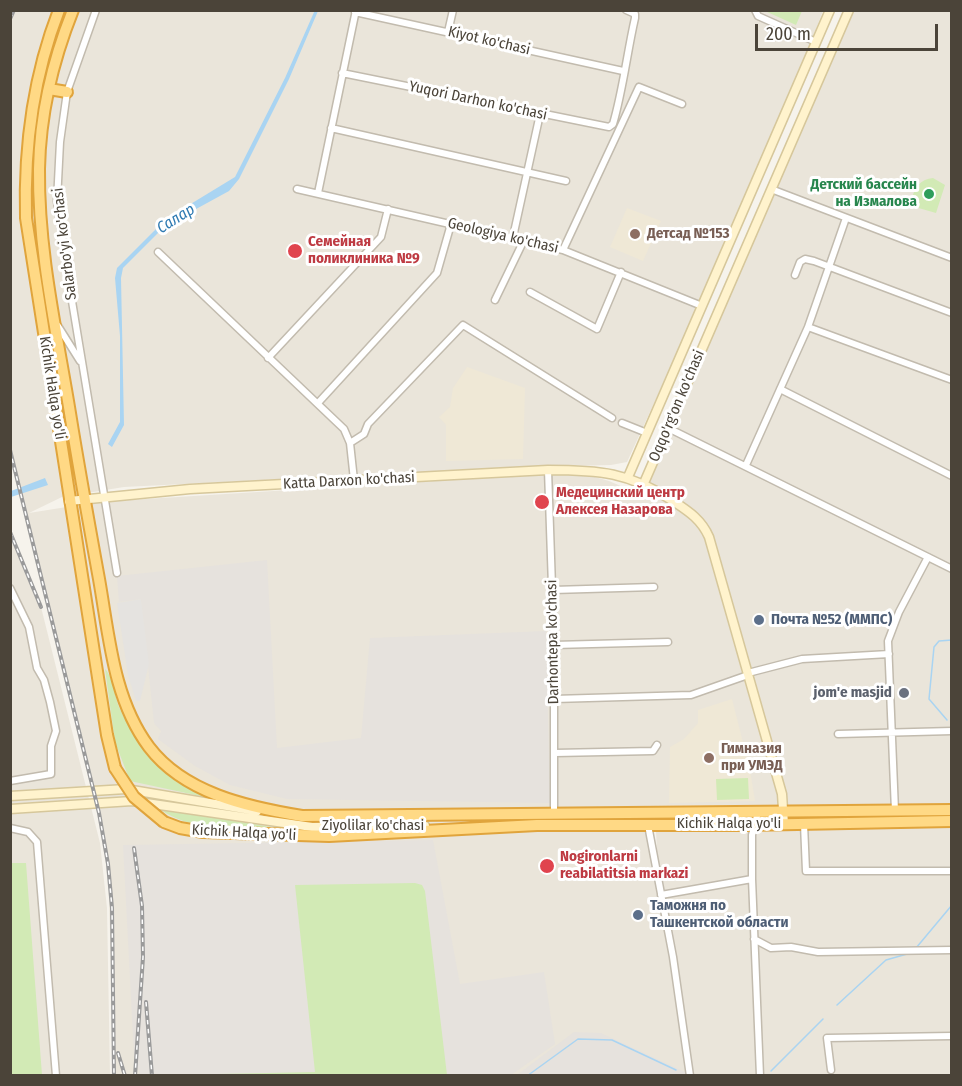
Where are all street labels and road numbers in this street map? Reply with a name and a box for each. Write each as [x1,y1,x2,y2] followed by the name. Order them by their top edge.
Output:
[446,23,532,59] street label: Kiyot ko'chasi
[407,78,549,124] street label: Yuqori Darhon ko'chasi
[49,187,81,301] street label: Salarbo'yi ko'chasi
[446,215,560,257] street label: Geologiya ko'chasi
[35,335,69,441] street label: Kichik Halqa yo'li
[645,347,709,465] street label: Oqqo'rg'on ko'chasi
[283,469,415,493] street label: Katta Darxon ko'chasi
[543,579,563,705] street label: Darhontepa ko'chasi
[677,815,781,833] street label: Kichik Halqa yo'li
[322,817,424,835] street label: Ziyolilar ko'chasi
[191,821,297,845] street label: Kichik Halqa yo'li

